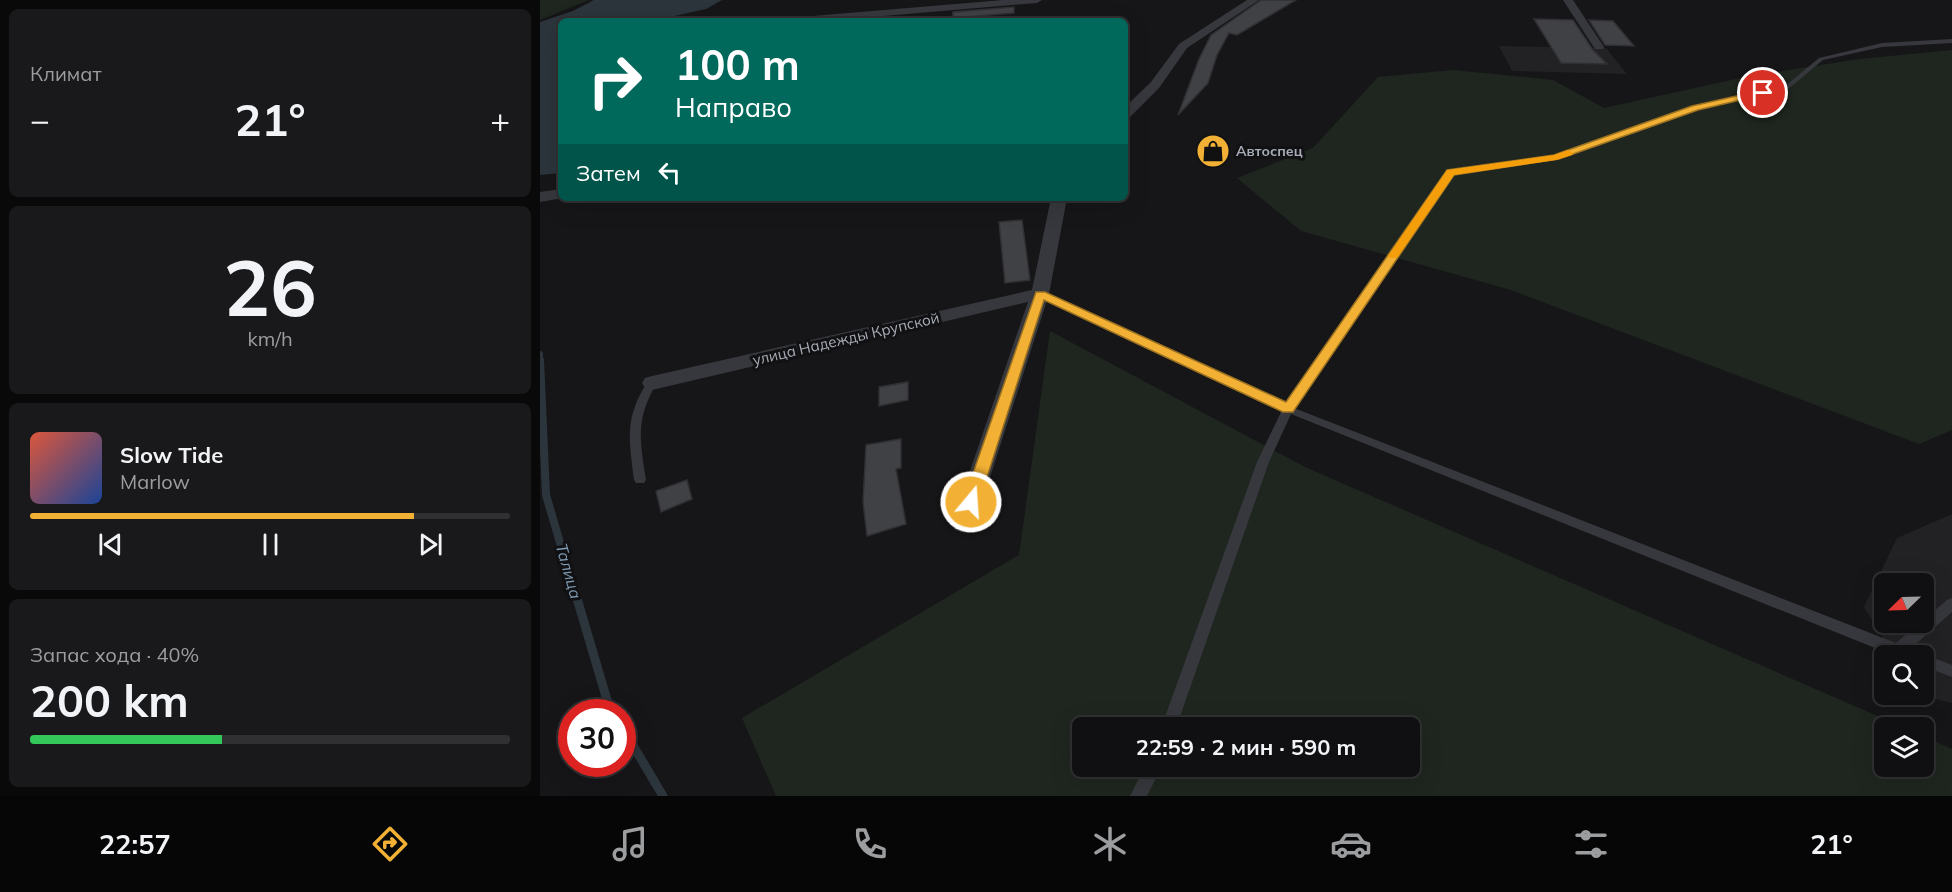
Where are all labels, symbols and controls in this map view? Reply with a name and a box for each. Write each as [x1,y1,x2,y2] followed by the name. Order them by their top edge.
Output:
[675,38,800,91] text: 100 m
[576,42,654,120] icon: right
[30,61,102,86] text: Климат
[1737,67,1788,118] pin
[1746,76,1779,109] icon: arrive
[675,90,792,124] text: Направо
[234,91,306,147] text: 21°
[30,99,50,140] text: −
[490,99,510,140] text: +
[1195,133,1231,169] shop icon: Автоспец
[1236,142,1303,160] place label: Автоспец
[653,156,686,189] icon: left
[576,159,641,187] text: Затем
[223,238,317,336] text: 26
[751,308,941,369] street label: улица Надежды Крупской
[247,326,293,351] text: km/h
[120,441,223,469] text: Slow Tide
[120,469,190,494] text: Marlow
[939,470,1003,534] position arrow
[94,528,127,561] icon: previous
[254,528,287,561] icon: pause
[414,528,447,561] icon: next
[552,541,586,601] water label: Талица
[1874,573,1934,633] north arrow
[1874,573,1934,777] map controls
[30,642,199,667] text: Запас хода · 40%
[1874,645,1934,705] button: search
[30,672,189,728] text: 200 km
[558,699,636,777] speed limit sign: 30
[1874,717,1934,777] button: layers
[1136,733,1356,761] text: 22:59 · 2 мин · 590 m
[369,823,411,865] icon: directions
[609,823,651,865] icon: music
[849,823,891,865] icon: phone
[1089,823,1131,865] icon: climate
[1330,823,1372,865] icon: car
[1570,823,1612,865] icon: filters
[99,827,171,861] text: 22:57
[1810,827,1853,861] text: 21°

